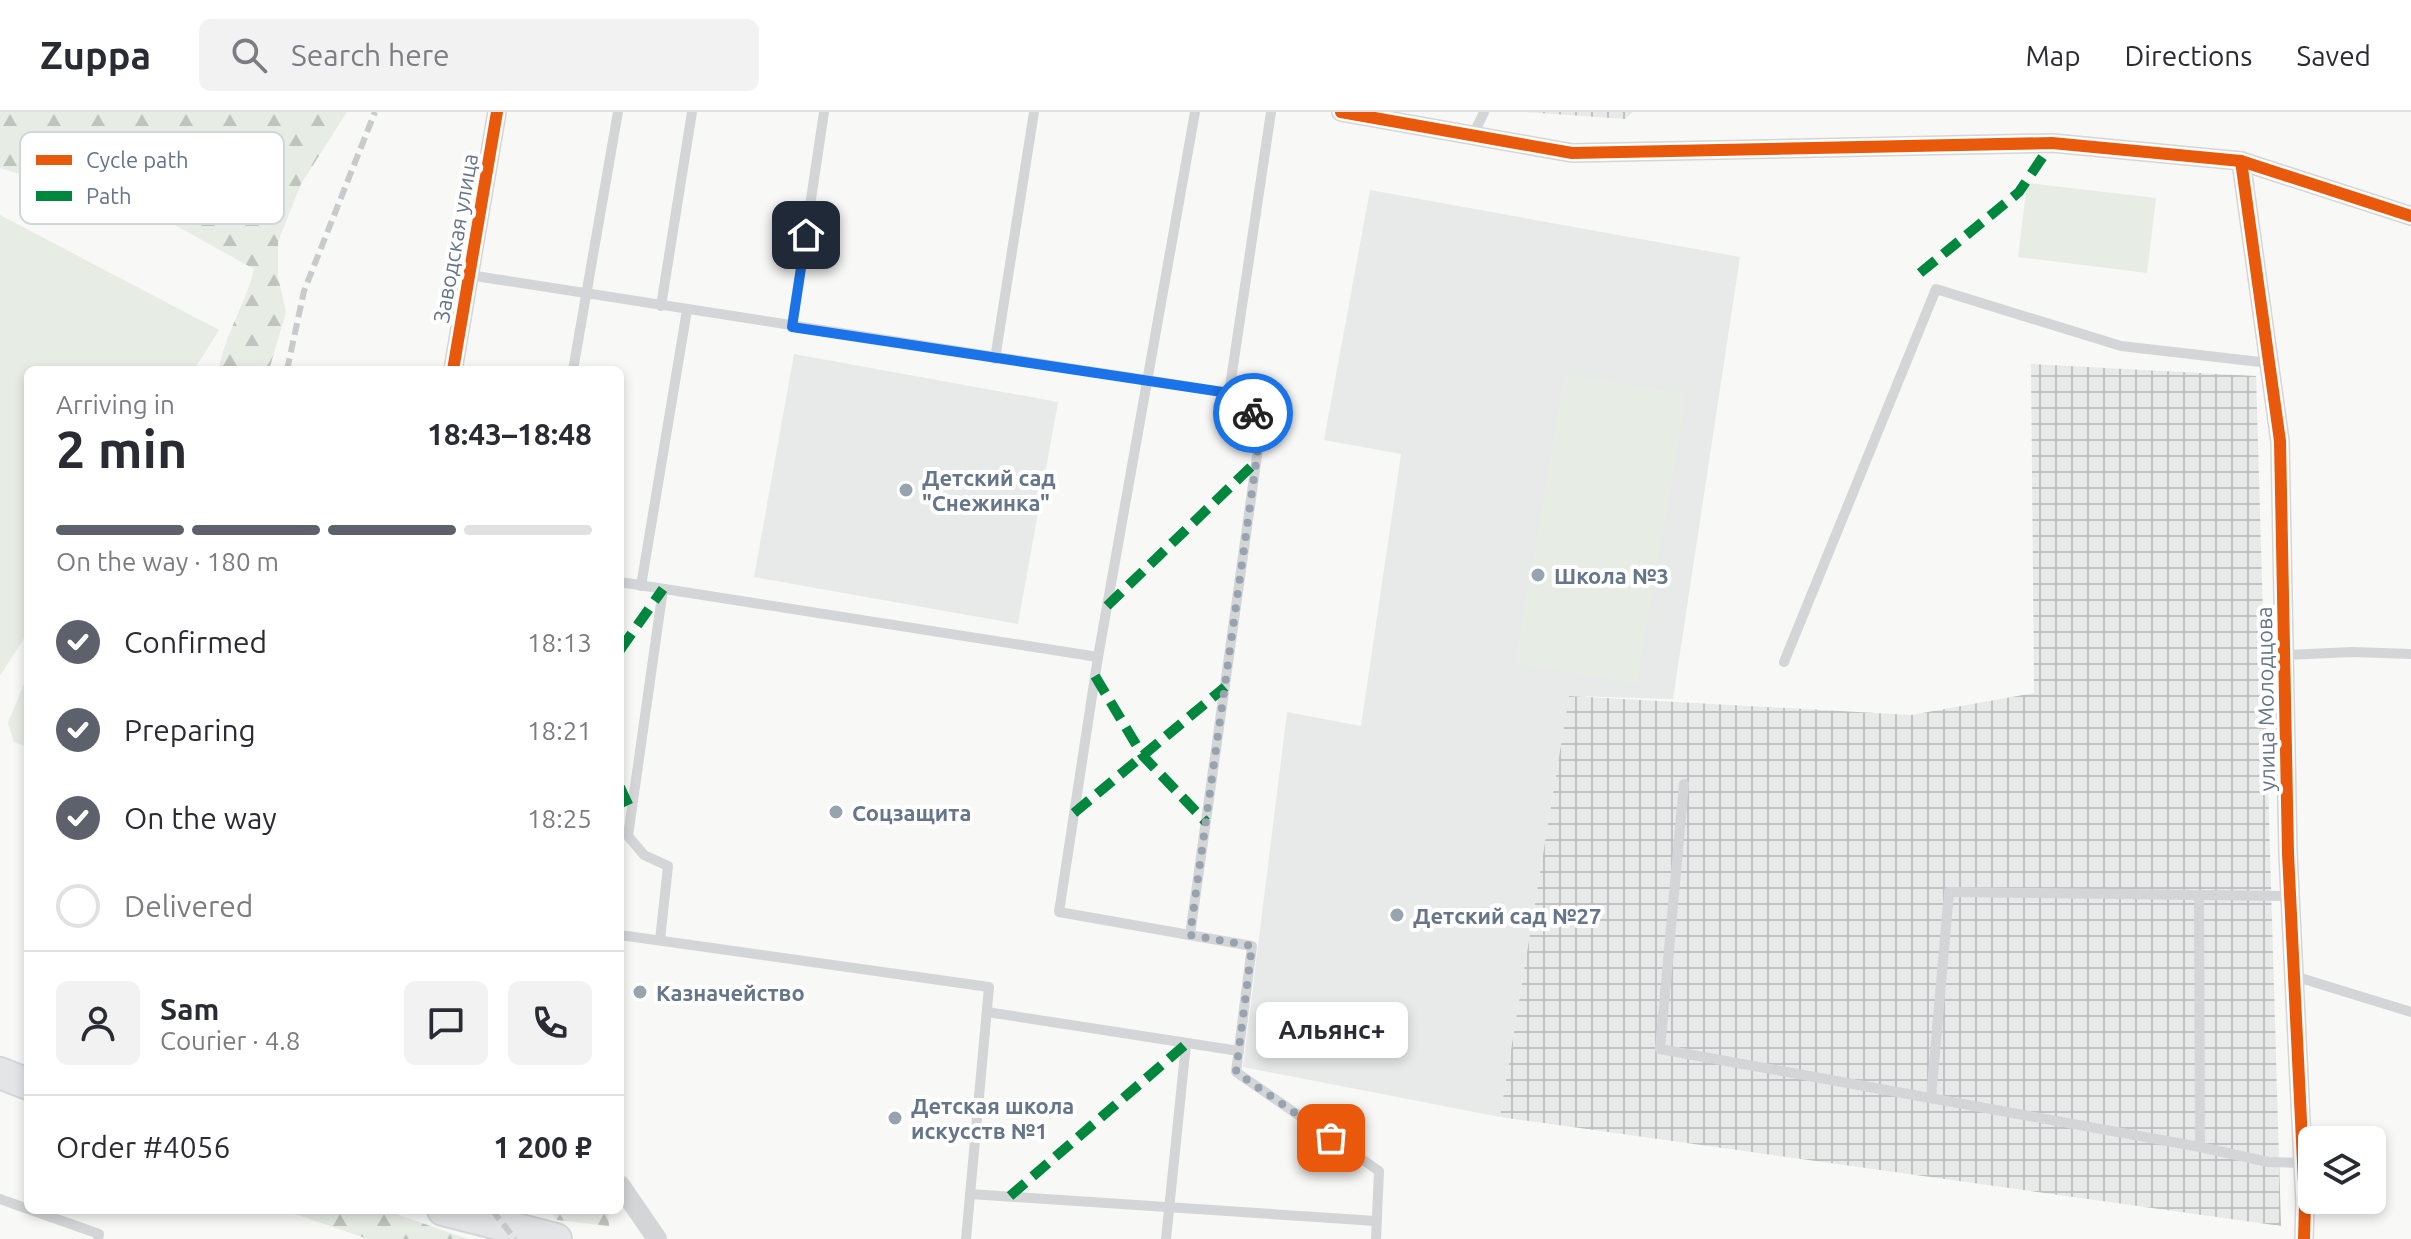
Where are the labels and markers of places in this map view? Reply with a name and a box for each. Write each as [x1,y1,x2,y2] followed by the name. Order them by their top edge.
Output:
[772,201,840,269] pin
[922,465,1056,515] place label: Детский сад "Снежинка"
[897,481,915,499] marker: Детский сад "Снежинка"
[1554,563,1669,588] place label: Школа №3
[1529,566,1547,584] marker: Школа №3
[852,800,971,825] place label: Соцзащита
[827,803,845,821] marker: Соцзащита
[1413,903,1601,928] place label: Детский сад №27
[1388,906,1406,924] marker: Детский сад №27
[656,980,805,1005] place label: Казначейство
[631,983,649,1001] marker: Казначейство
[1255,1002,1407,1058] callout: Альянс+
[911,1093,1074,1143] place label: Детская школа искусств №1
[1297,1104,1365,1172] pin
[886,1109,904,1127] marker: Детская школа искусств №1

